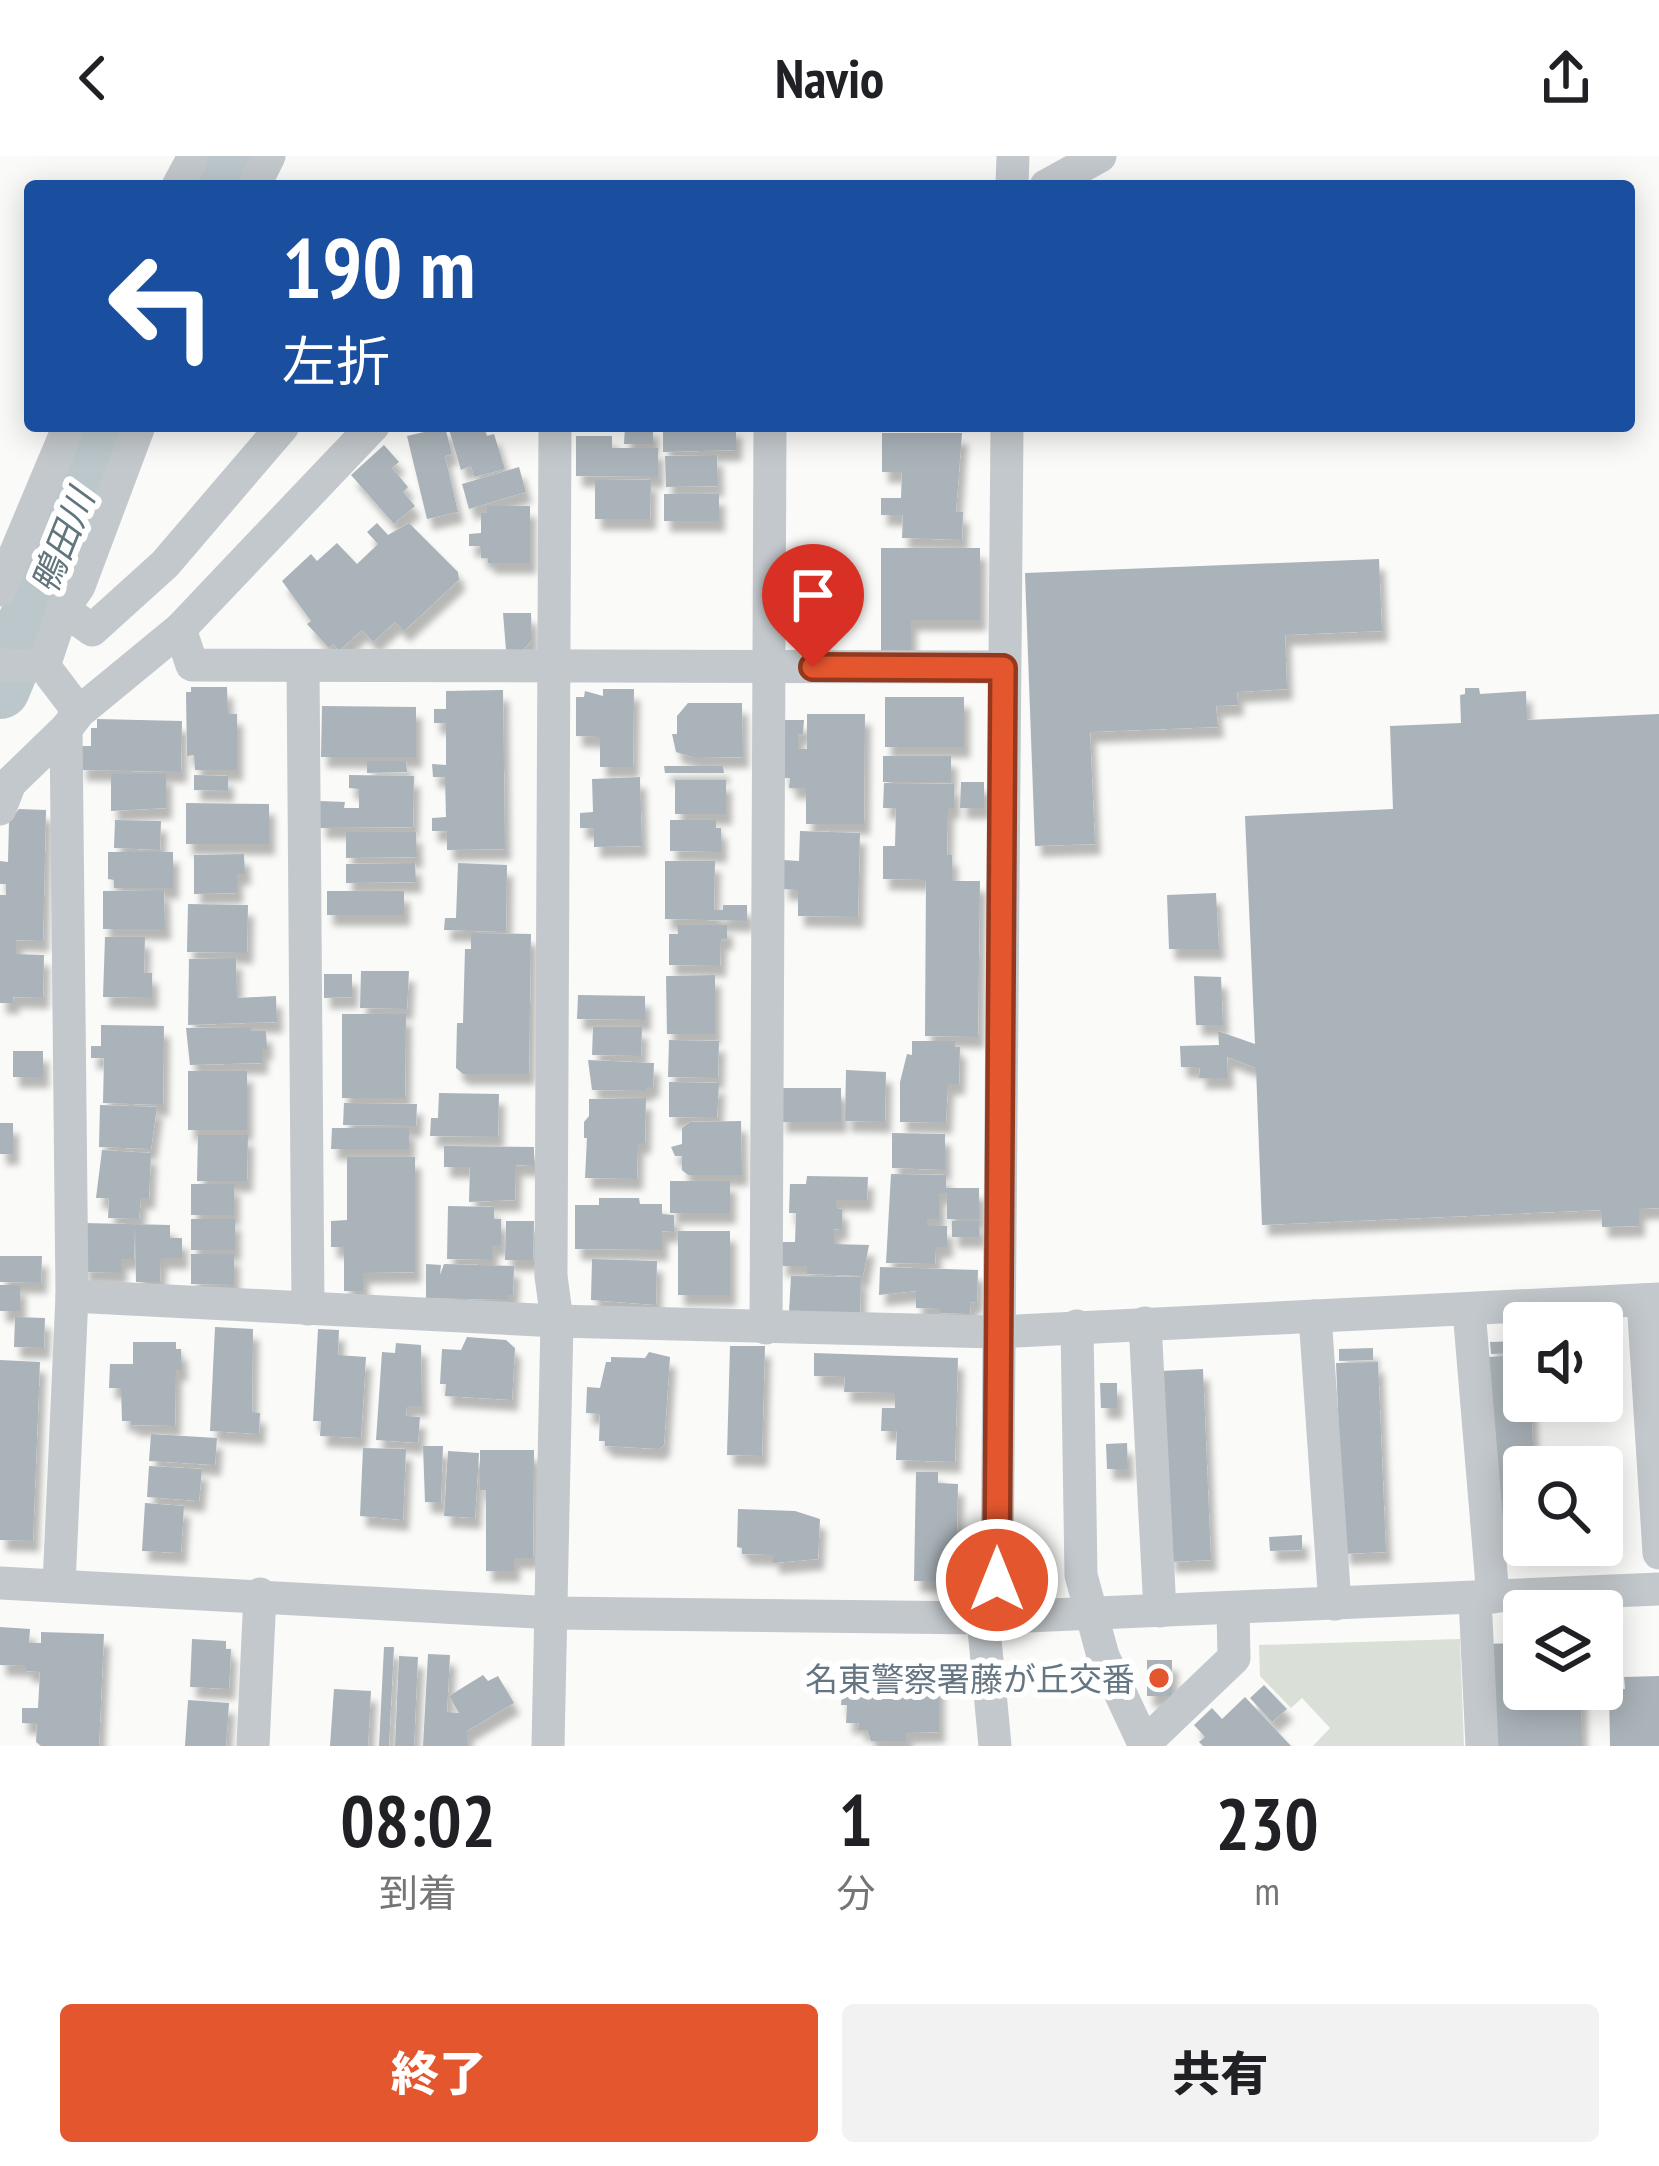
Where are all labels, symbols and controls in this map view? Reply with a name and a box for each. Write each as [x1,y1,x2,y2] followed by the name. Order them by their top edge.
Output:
[775,43,884,113] text: Navio
[60,45,126,111] icon: back
[1533,45,1599,111] icon: share
[282,212,475,321] text: 190 m
[84,228,240,384] icon: left
[282,326,390,396] text: 左折
[20,478,106,600] water label: 鴨田川
[762,544,864,667] pin
[780,562,846,628] icon: arrive
[1503,1302,1623,1710] map controls
[1503,1302,1623,1422] button: sound
[1503,1446,1623,1566] button: search
[934,1517,1060,1643] position arrow
[1503,1590,1623,1710] button: layers
[805,1657,1135,1700] place label: 名東警察署藤が丘交番
[1146,1665,1172,1691] marker: 名東警察署藤が丘交番
[340,1773,496,1866] text: 08:02
[839,1773,873,1866] text: 1
[1215,1776,1319,1869] text: 230
[1254,1865,1280,1916] text: m
[379,1867,457,1918] text: 到着
[836,1867,875,1918] text: 分
[60,2004,818,2142] button: 終了
[842,2004,1599,2142] button: 共有

